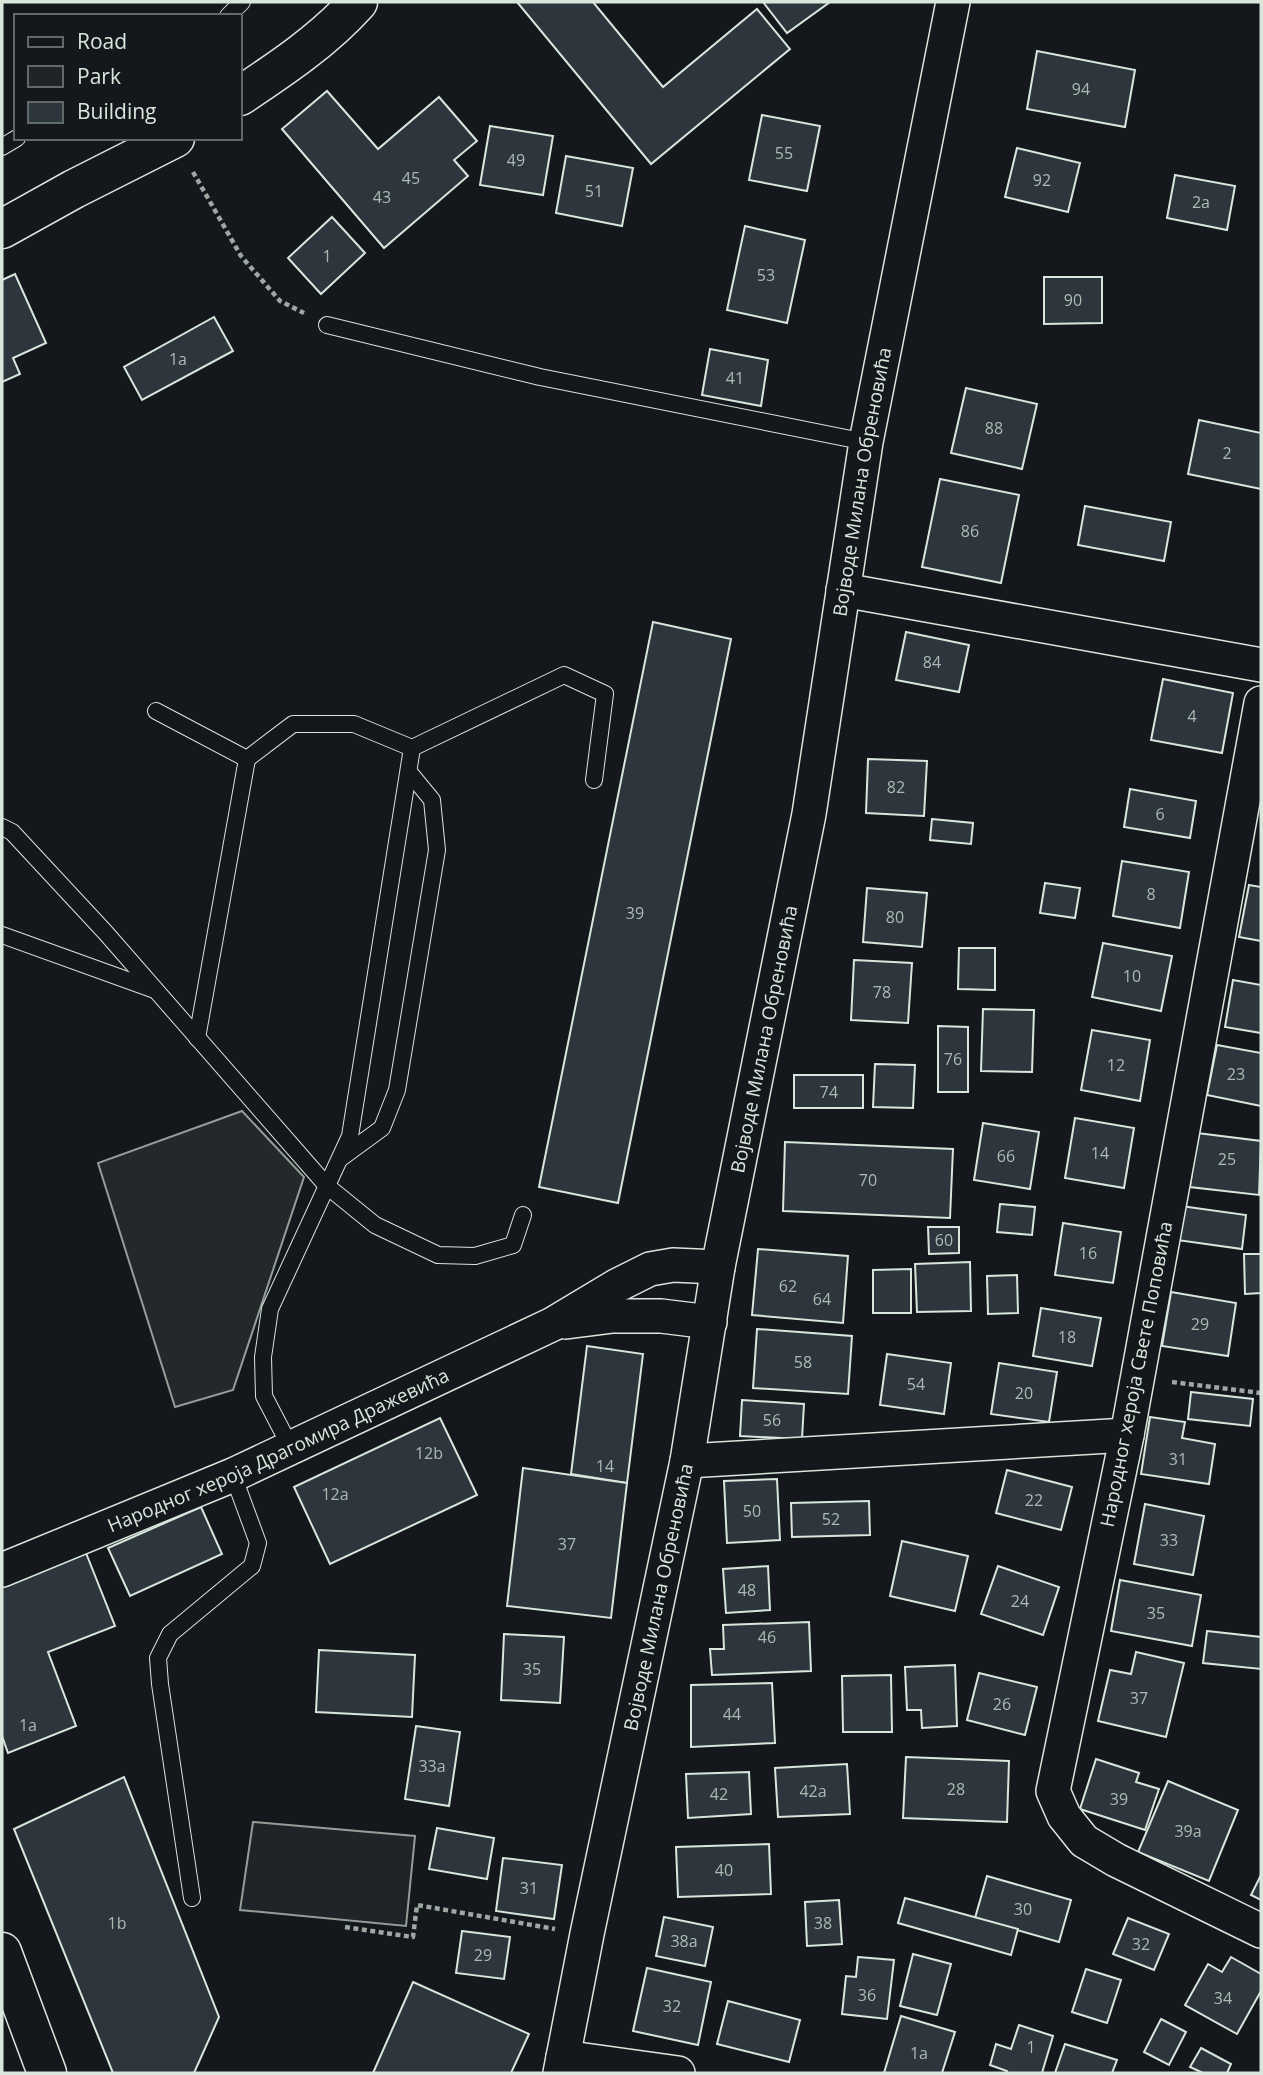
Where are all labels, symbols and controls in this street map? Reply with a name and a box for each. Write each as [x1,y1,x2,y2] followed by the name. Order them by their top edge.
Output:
[14,14,242,140] legend
[77,27,127,55] text: Road
[77,62,121,90] text: Park
[1072,78,1090,100] house number: 94
[77,97,156,125] text: Building
[775,142,793,164] house number: 55
[507,149,525,171] house number: 49
[402,167,420,189] house number: 45
[1033,169,1051,191] house number: 92
[585,180,603,202] house number: 51
[373,186,391,208] house number: 43
[1192,191,1210,213] house number: 2a
[322,245,332,267] house number: 1
[757,264,775,286] house number: 53
[1064,289,1082,311] house number: 90
[826,345,897,618] street label: Војводе Милана Обреновића
[169,348,187,370] house number: 1a
[726,367,744,389] house number: 41
[985,417,1003,439] house number: 88
[1222,442,1232,464] house number: 2
[961,520,979,542] house number: 86
[923,651,941,673] house number: 84
[1187,705,1197,727] house number: 4
[887,776,905,798] house number: 82
[1155,803,1165,825] house number: 6
[1146,883,1156,905] house number: 8
[626,902,644,924] house number: 39
[724,903,803,1175] street label: Војводе Милана Обреновића
[886,906,904,928] house number: 80
[1123,965,1141,987] house number: 10
[873,981,891,1003] house number: 78
[944,1048,962,1070] house number: 76
[1107,1054,1125,1076] house number: 12
[1227,1063,1245,1085] house number: 23
[820,1081,838,1103] house number: 74
[1091,1142,1109,1164] house number: 14
[997,1145,1015,1167] house number: 66
[1218,1148,1236,1170] house number: 25
[859,1169,877,1191] house number: 70
[1094,1219,1178,1529] street label: Народног хероја Свете Поповића
[935,1229,953,1251] house number: 60
[1079,1242,1097,1264] house number: 16
[779,1275,797,1297] house number: 62
[813,1288,831,1310] house number: 64
[1191,1313,1209,1335] house number: 29
[1058,1326,1076,1348] house number: 18
[794,1351,812,1373] house number: 58
[103,1362,453,1538] street label: Народног хероја Драгомира Дражевића
[907,1373,925,1395] house number: 54
[1015,1382,1033,1404] house number: 20
[763,1409,781,1431] house number: 56
[415,1442,443,1464] house number: 12b
[1169,1448,1187,1470] house number: 31
[596,1455,614,1477] house number: 14
[617,1461,699,1733] street label: Војводе Милана Обреновића
[321,1483,349,1505] house number: 12a
[1025,1489,1043,1511] house number: 22
[743,1500,761,1522] house number: 50
[822,1508,840,1530] house number: 52
[1160,1529,1178,1551] house number: 33
[558,1533,576,1555] house number: 37
[738,1579,756,1601] house number: 48
[1011,1590,1029,1612] house number: 24
[1147,1602,1165,1624] house number: 35
[758,1626,776,1648] house number: 46
[523,1658,541,1680] house number: 35
[1130,1687,1148,1709] house number: 37
[993,1693,1011,1715] house number: 26
[723,1703,741,1725] house number: 44
[19,1714,37,1736] house number: 1a
[418,1755,446,1777] house number: 33a
[947,1778,965,1800] house number: 28
[799,1780,827,1802] house number: 42a
[710,1783,728,1805] house number: 42
[1110,1788,1128,1810] house number: 39
[1174,1820,1202,1842] house number: 39a
[715,1859,733,1881] house number: 40
[520,1877,538,1899] house number: 31
[1014,1898,1032,1920] house number: 30
[108,1912,126,1934] house number: 1b
[814,1912,832,1934] house number: 38
[670,1930,698,1952] house number: 38a
[1132,1933,1150,1955] house number: 32
[474,1944,492,1966] house number: 29
[858,1984,876,2006] house number: 36
[1214,1987,1232,2009] house number: 34
[663,1995,681,2017] house number: 32
[1026,2036,1036,2058] house number: 1
[910,2042,928,2064] house number: 1a

